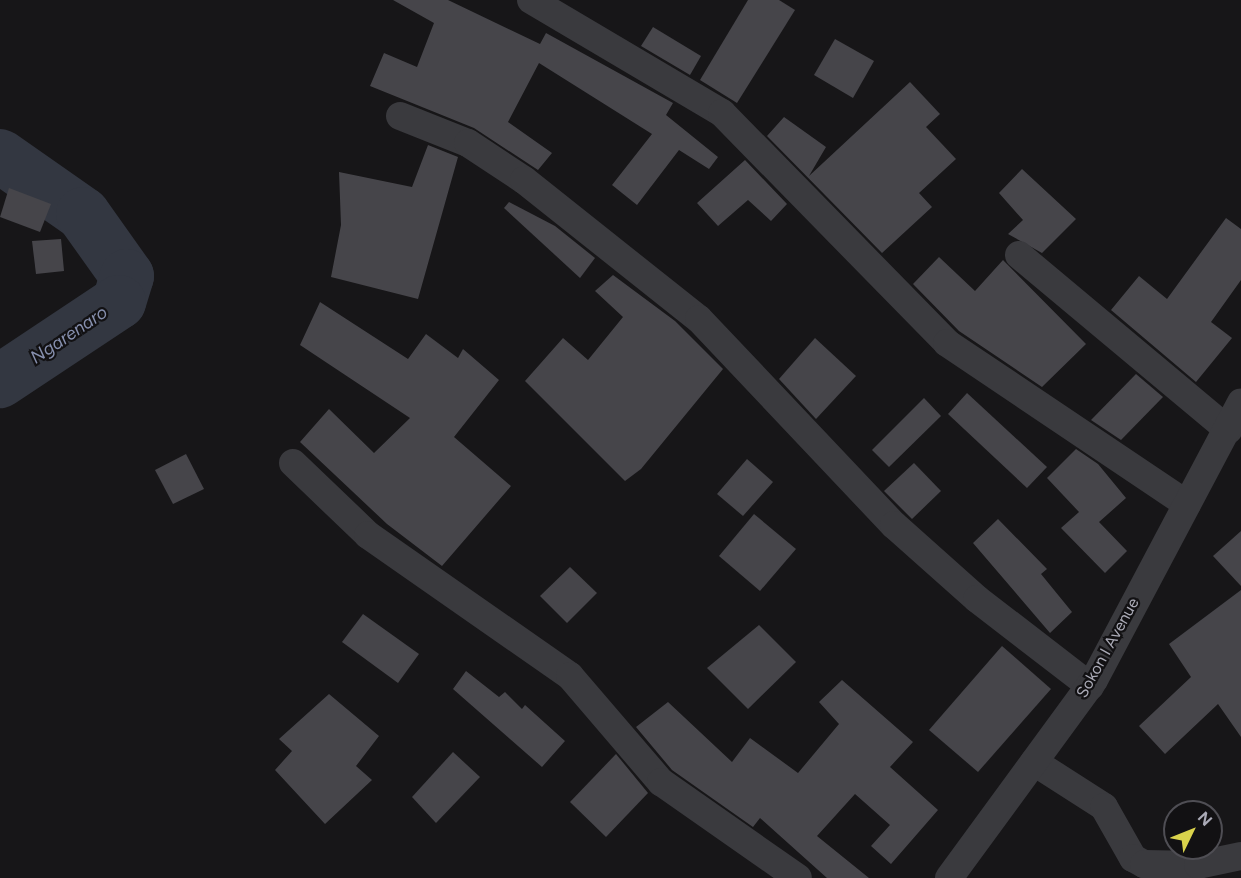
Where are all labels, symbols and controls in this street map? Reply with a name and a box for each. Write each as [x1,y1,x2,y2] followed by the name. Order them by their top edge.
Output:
[26,301,112,369] water label: Ngarenaro
[1073,595,1143,701] street label: Sokon I Avenue
[1163,800,1223,860] north arrow
[1194,808,1216,830] text: N

